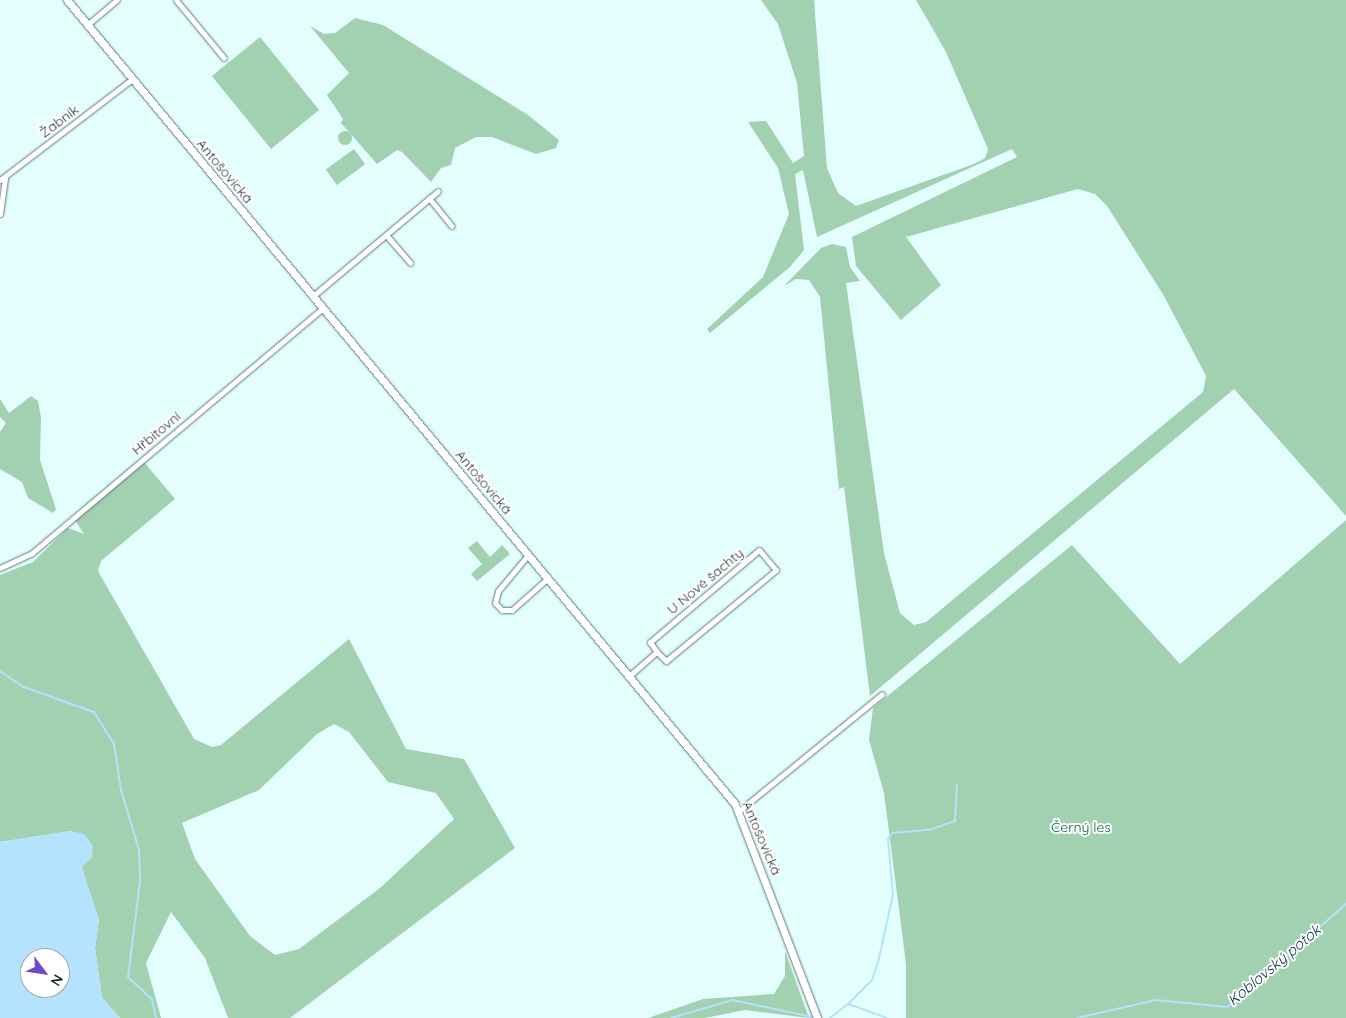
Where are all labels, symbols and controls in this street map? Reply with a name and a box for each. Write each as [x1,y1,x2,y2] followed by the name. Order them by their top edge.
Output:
[36,101,82,141] street label: Žabník
[193,135,257,207] street label: Antošovická
[128,408,184,458] street label: Hřbitovní
[452,446,516,518] street label: Antošovická
[663,544,747,618] street label: U Nové šachty
[739,798,785,878] street label: Antošovická
[1051,819,1111,835] park label: Černý les
[1224,921,1324,1009] water label: Koblovský potok
[20,948,70,998] north arrow
[47,971,67,989] text: N

